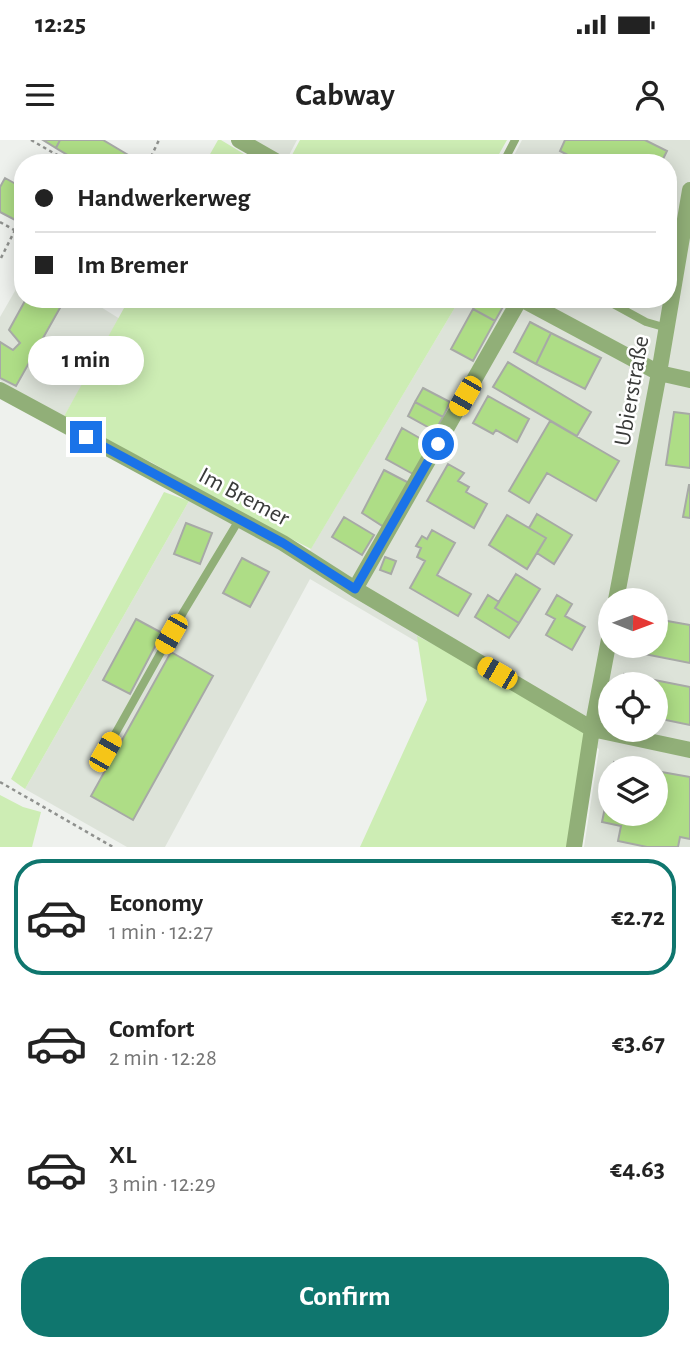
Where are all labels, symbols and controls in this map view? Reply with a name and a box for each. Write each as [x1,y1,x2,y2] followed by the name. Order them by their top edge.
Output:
[35,11,86,37] text: 12:25
[21,76,59,114] icon: menu
[631,76,669,114] icon: person
[295,79,395,111] text: Cabway
[77,185,250,211] text: Handwerkerweg
[77,252,188,278] text: Im Bremer
[611,334,653,448] street label: Ubierstraße
[28,336,144,384] callout: 1 min
[62,349,110,372] text: 1 min
[446,373,485,419] car
[70,421,102,453] route end
[422,428,454,460] route start
[195,463,293,531] street label: Im Bremer
[598,588,668,658] north arrow
[598,588,668,826] map controls
[152,611,191,657] car
[474,653,521,693] car
[598,672,668,742] button: locate
[86,729,125,775] car
[598,756,668,826] button: layers
[25,886,88,949] icon: car
[109,890,203,916] text: Economy
[611,904,665,930] text: €2.72
[109,921,213,944] text: 1 min · 12:27
[25,1012,88,1075] icon: car
[109,1016,194,1042] text: Comfort
[612,1030,665,1056] text: €3.67
[109,1047,217,1070] text: 2 min · 12:28
[25,1138,88,1201] icon: car
[109,1142,136,1168] text: XL
[610,1156,665,1182] text: €4.63
[109,1173,216,1196] text: 3 min · 12:29
[21,1257,669,1337] button: Confirm

